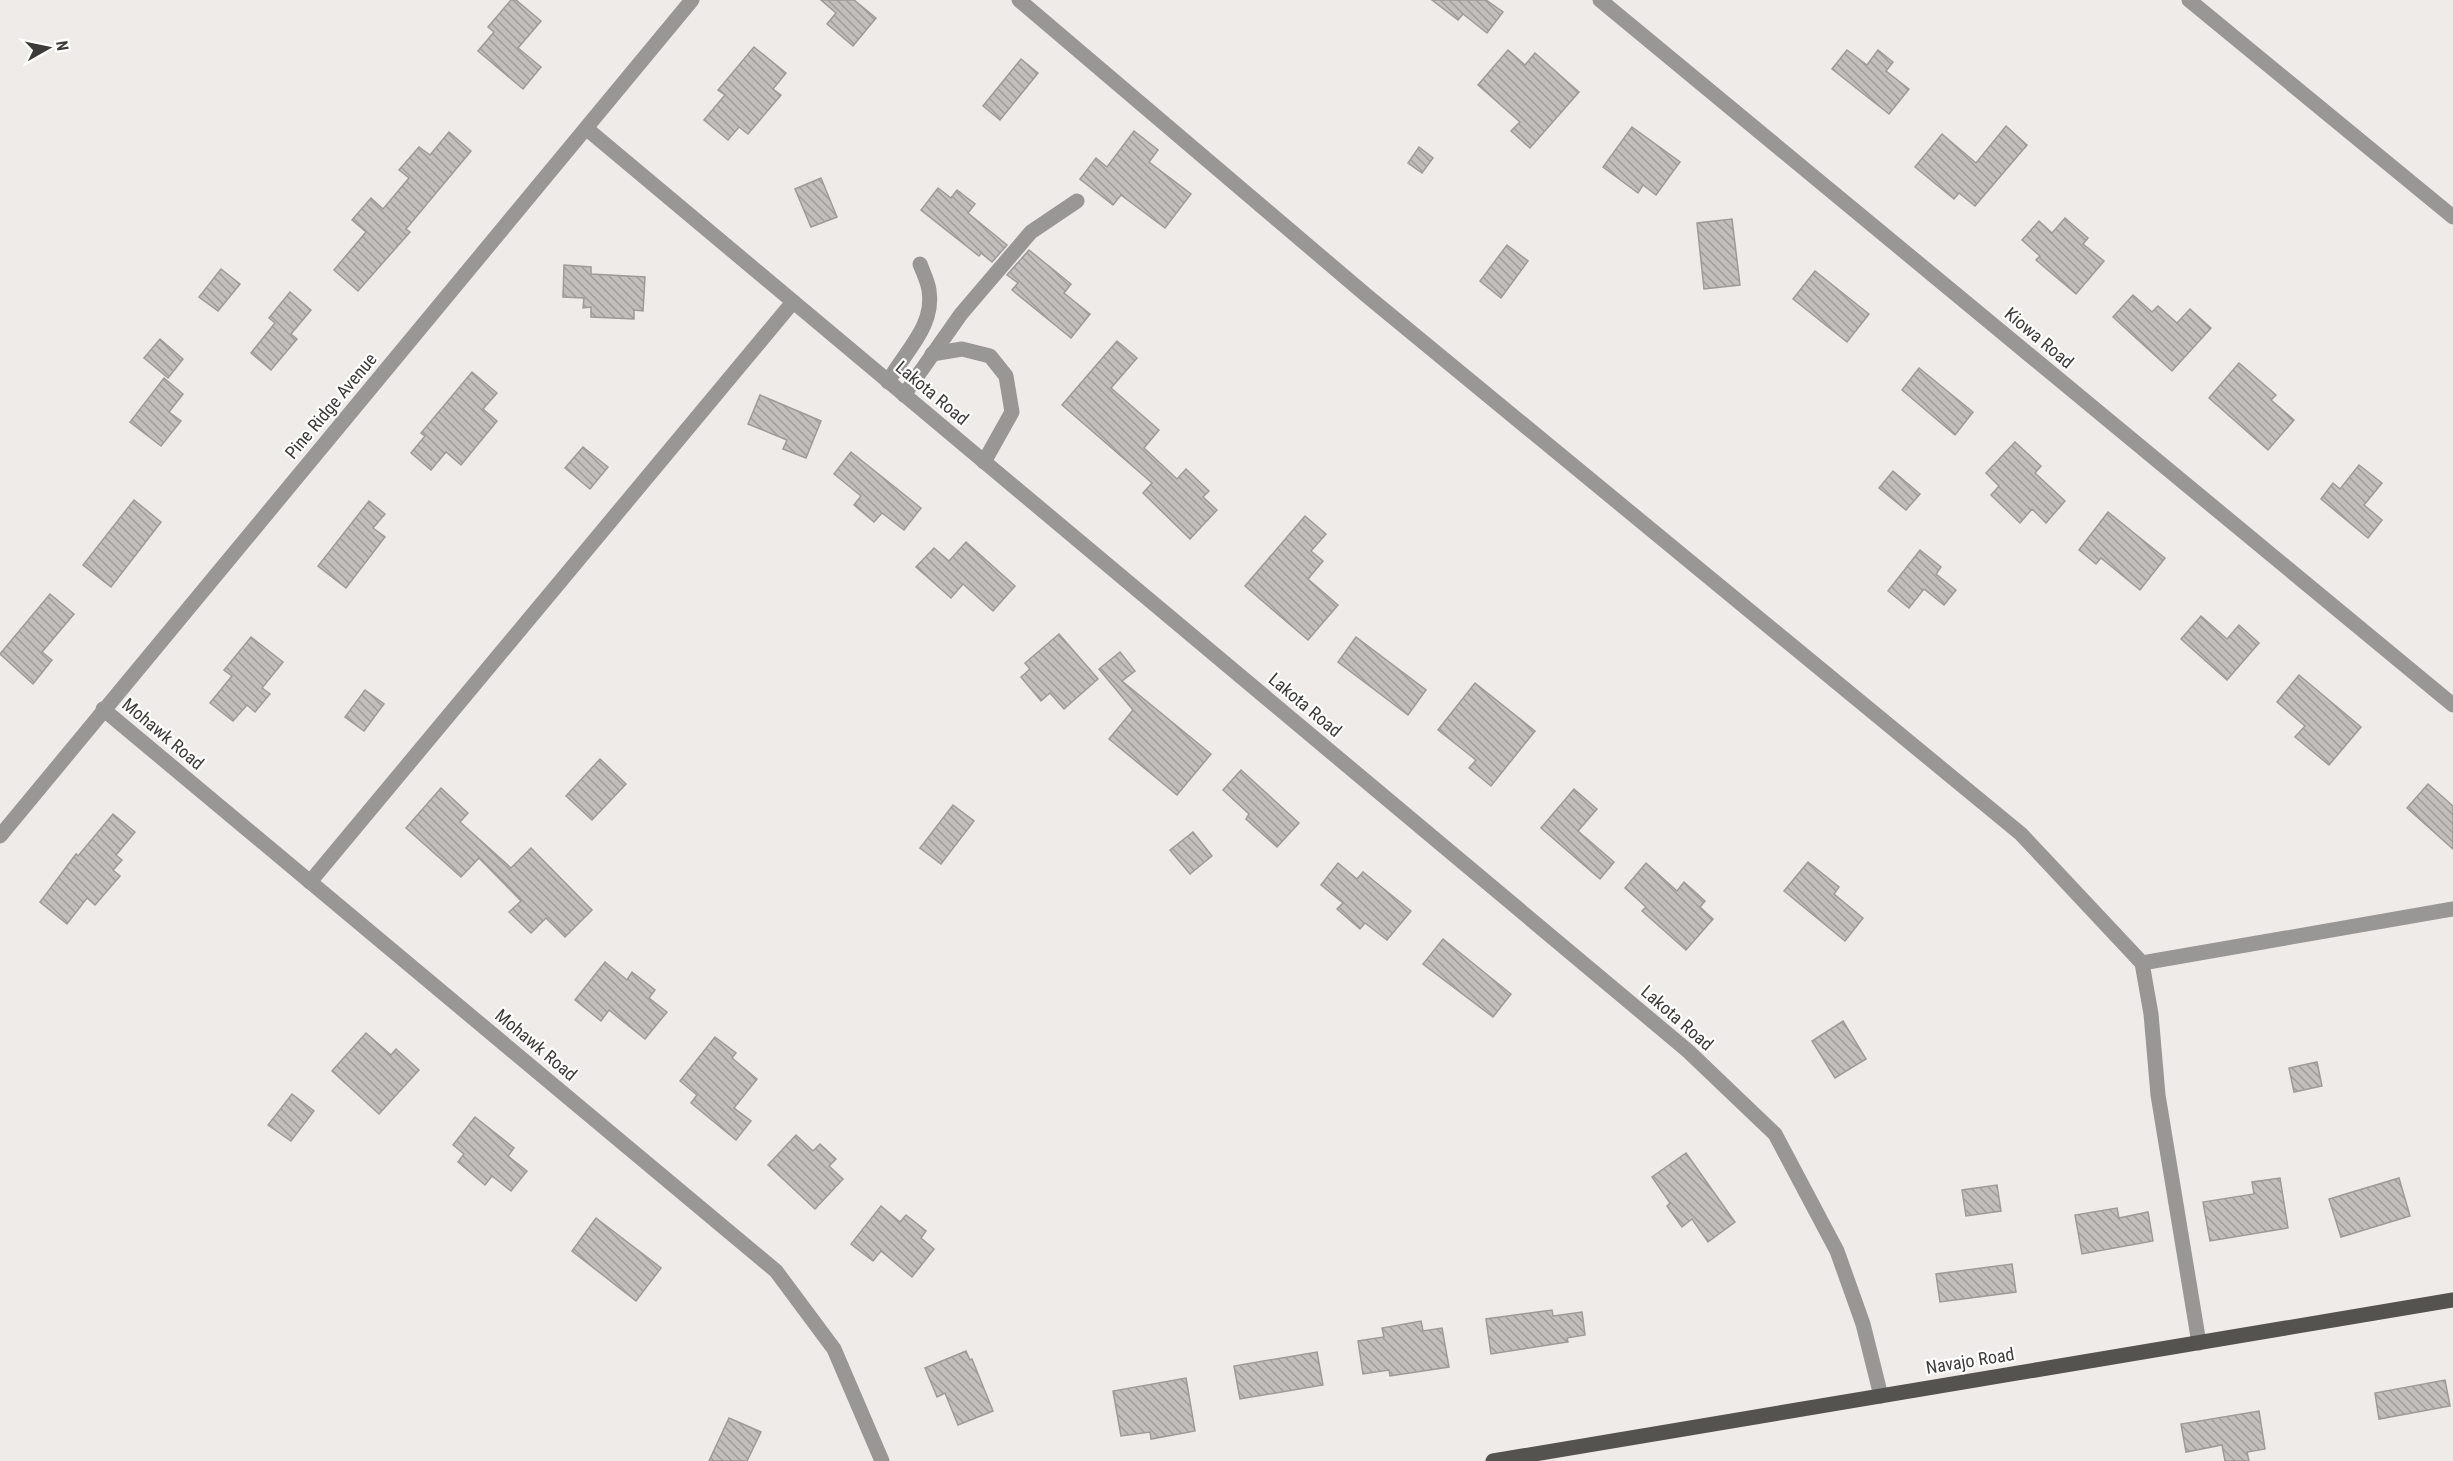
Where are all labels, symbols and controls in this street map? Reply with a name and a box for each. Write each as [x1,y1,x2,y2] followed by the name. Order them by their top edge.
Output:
[18,18,78,78] north arrow
[52,39,72,52] text: N
[2001,303,2078,373] street label: Kiowa Road
[280,349,381,463] street label: Pine Ridge Avenue
[892,356,973,429] street label: Lakota Road
[1265,668,1346,741] street label: Lakota Road
[118,693,208,774] street label: Mohawk Road
[1637,981,1718,1055] street label: Lakota Road
[491,1004,581,1085] street label: Mohawk Road
[1924,1343,2016,1378] street label: Navajo Road

